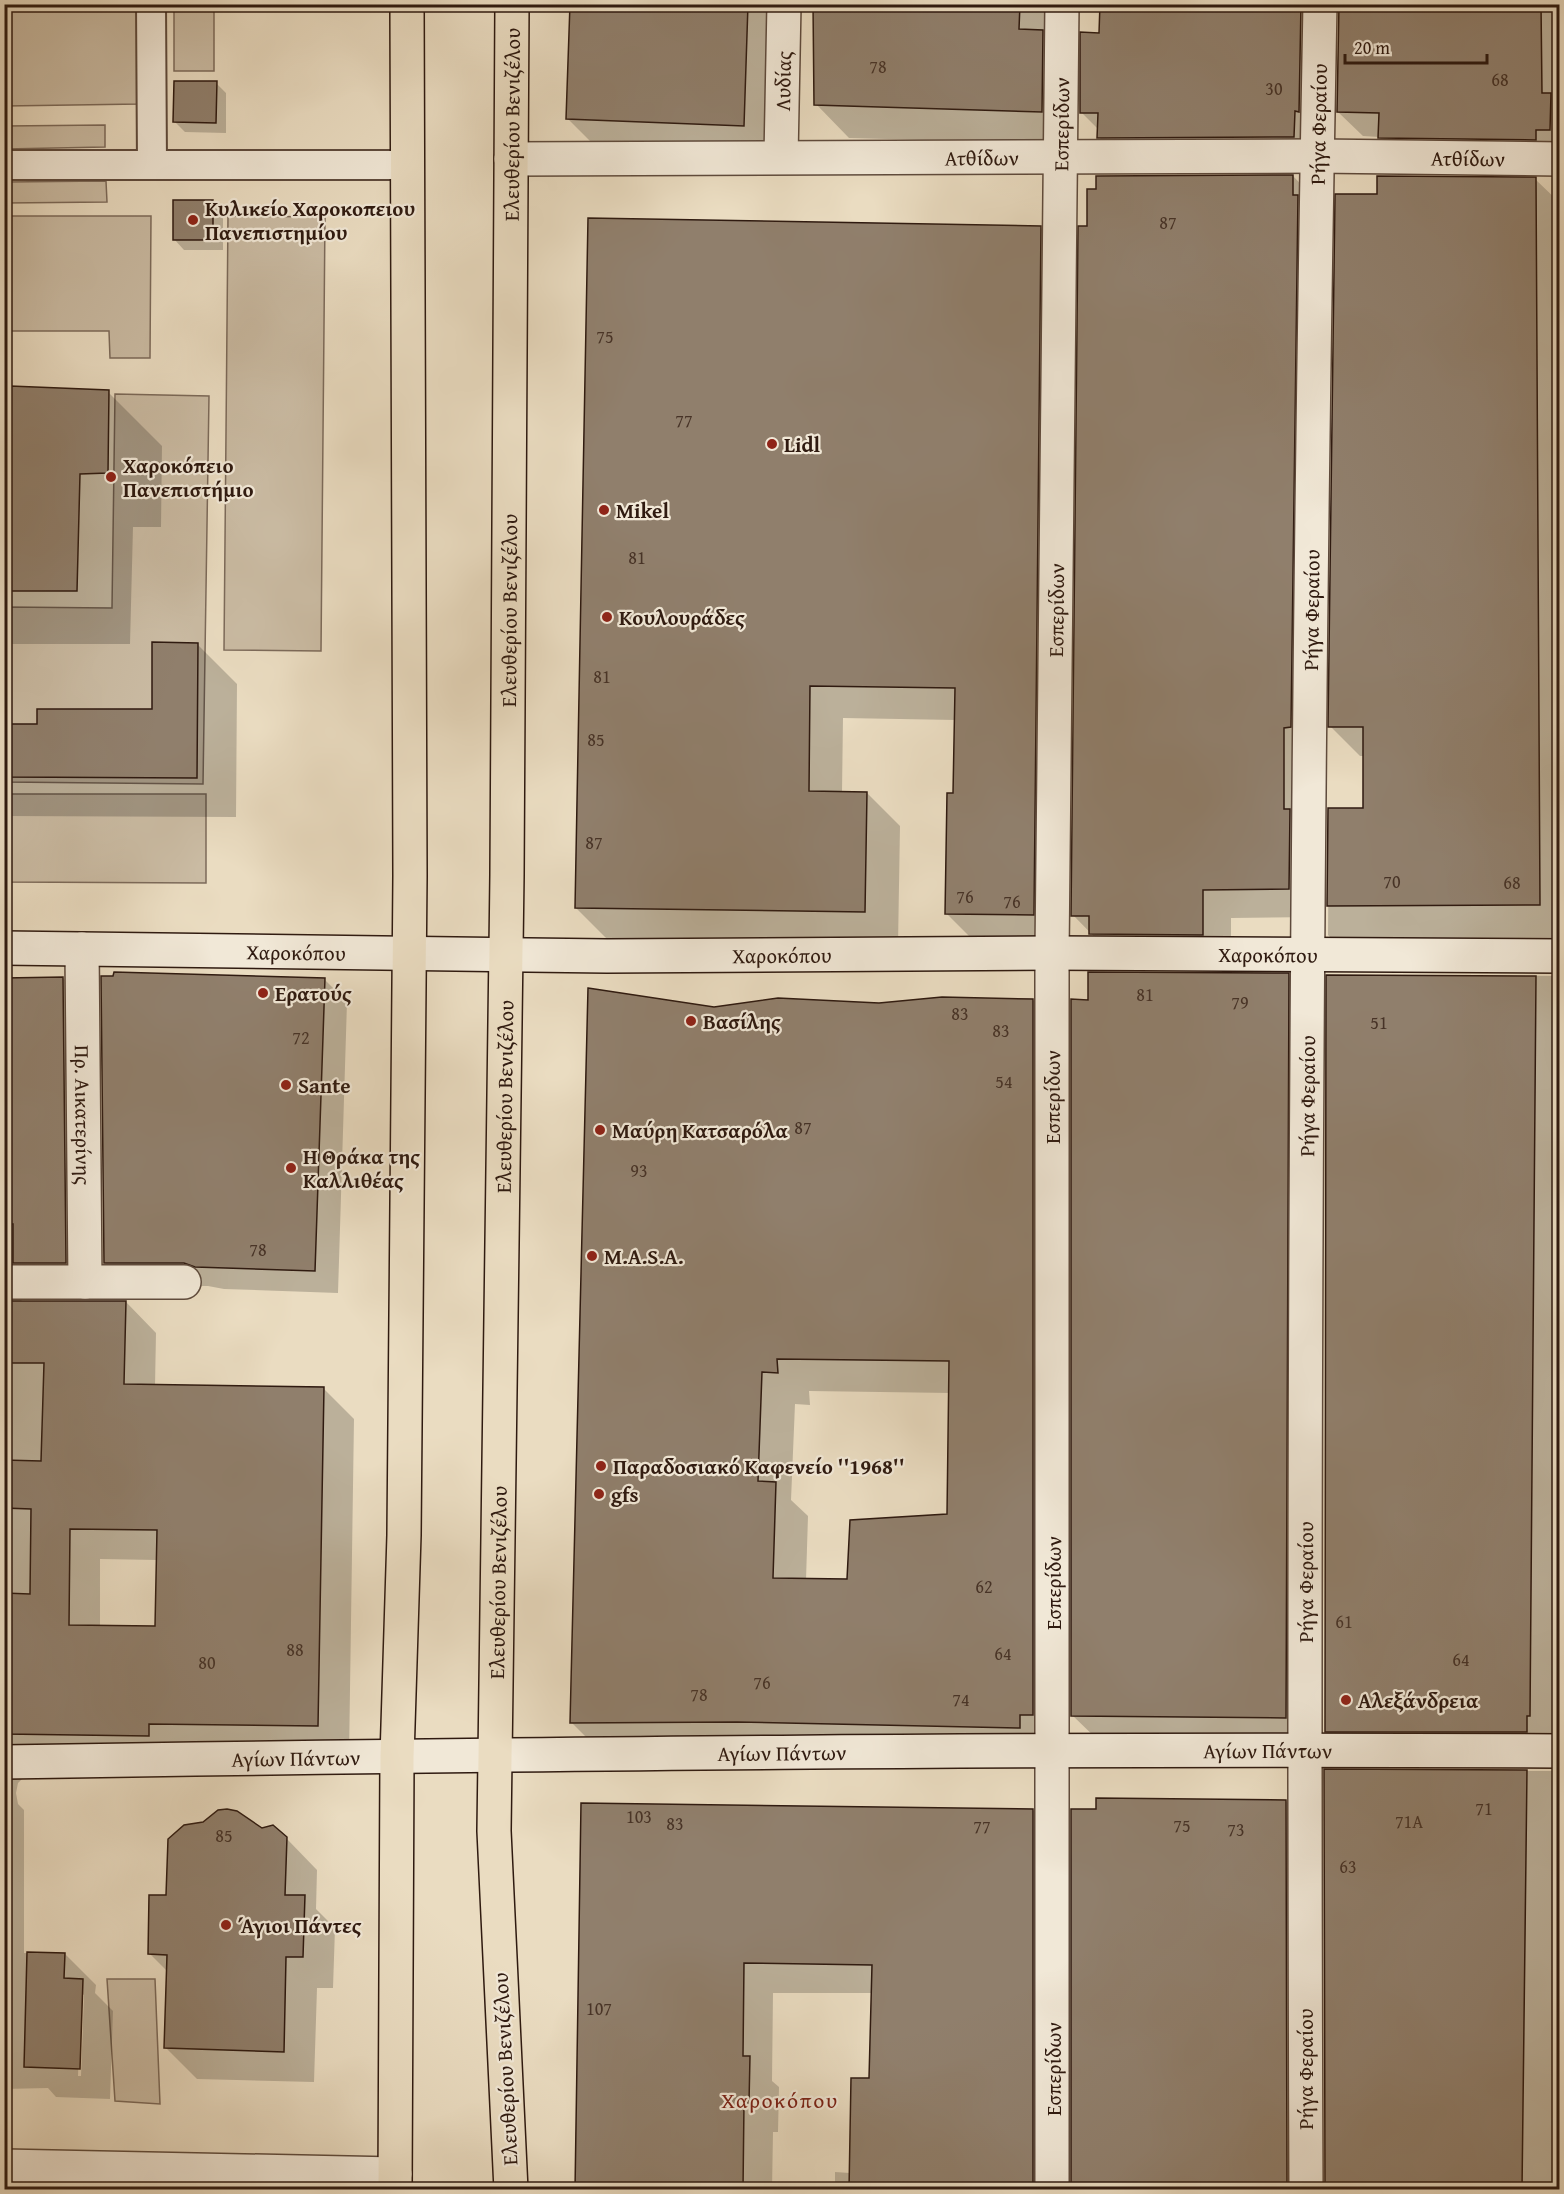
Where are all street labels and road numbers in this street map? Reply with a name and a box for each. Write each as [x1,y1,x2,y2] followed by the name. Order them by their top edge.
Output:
[495,28,527,221] street label: Ελευθερίου Βενιζέλου
[766,51,799,111] street label: Λυδίας
[1301,63,1334,185] street label: Ρήγα Φεραίου
[1045,77,1077,171] street label: Εσπερίδων
[945,142,1019,173] street label: Ατθίδων
[1431,142,1505,174] street label: Ατθίδων
[492,514,525,707] street label: Ελευθερίου Βενιζέλου
[1295,549,1327,671] street label: Ρήγα Φεραίου
[1040,563,1072,657] street label: Εσπερίδων
[246,936,346,968] street label: Χαροκόπου
[1218,938,1318,970] street label: Χαροκόπου
[732,939,832,971] street label: Χαροκόπου
[487,1000,521,1193] street label: Ελευθερίου Βενιζέλου
[1291,1035,1323,1157] street label: Ρήγα Φεραίου
[67,1045,100,1185] street label: Πρ. Αικατερίνης
[1037,1050,1068,1144] street label: Εσπερίδων
[481,1486,514,1679] street label: Ελευθερίου Βενιζέλου
[1289,1521,1321,1643] street label: Ρήγα Φεραίου
[1038,1536,1069,1630] street label: Εσπερίδων
[1203,1735,1333,1766] street label: Αγίων Πάντων
[717,1736,847,1768] street label: Αγίων Πάντων
[231,1741,361,1774] street label: Αγίων Πάντων
[484,1972,526,2166] street label: Ελευθερίου Βενιζέλου
[1290,2008,1321,2130] street label: Ρήγα Φεραίου
[1038,2022,1069,2116] street label: Εσπερίδων

